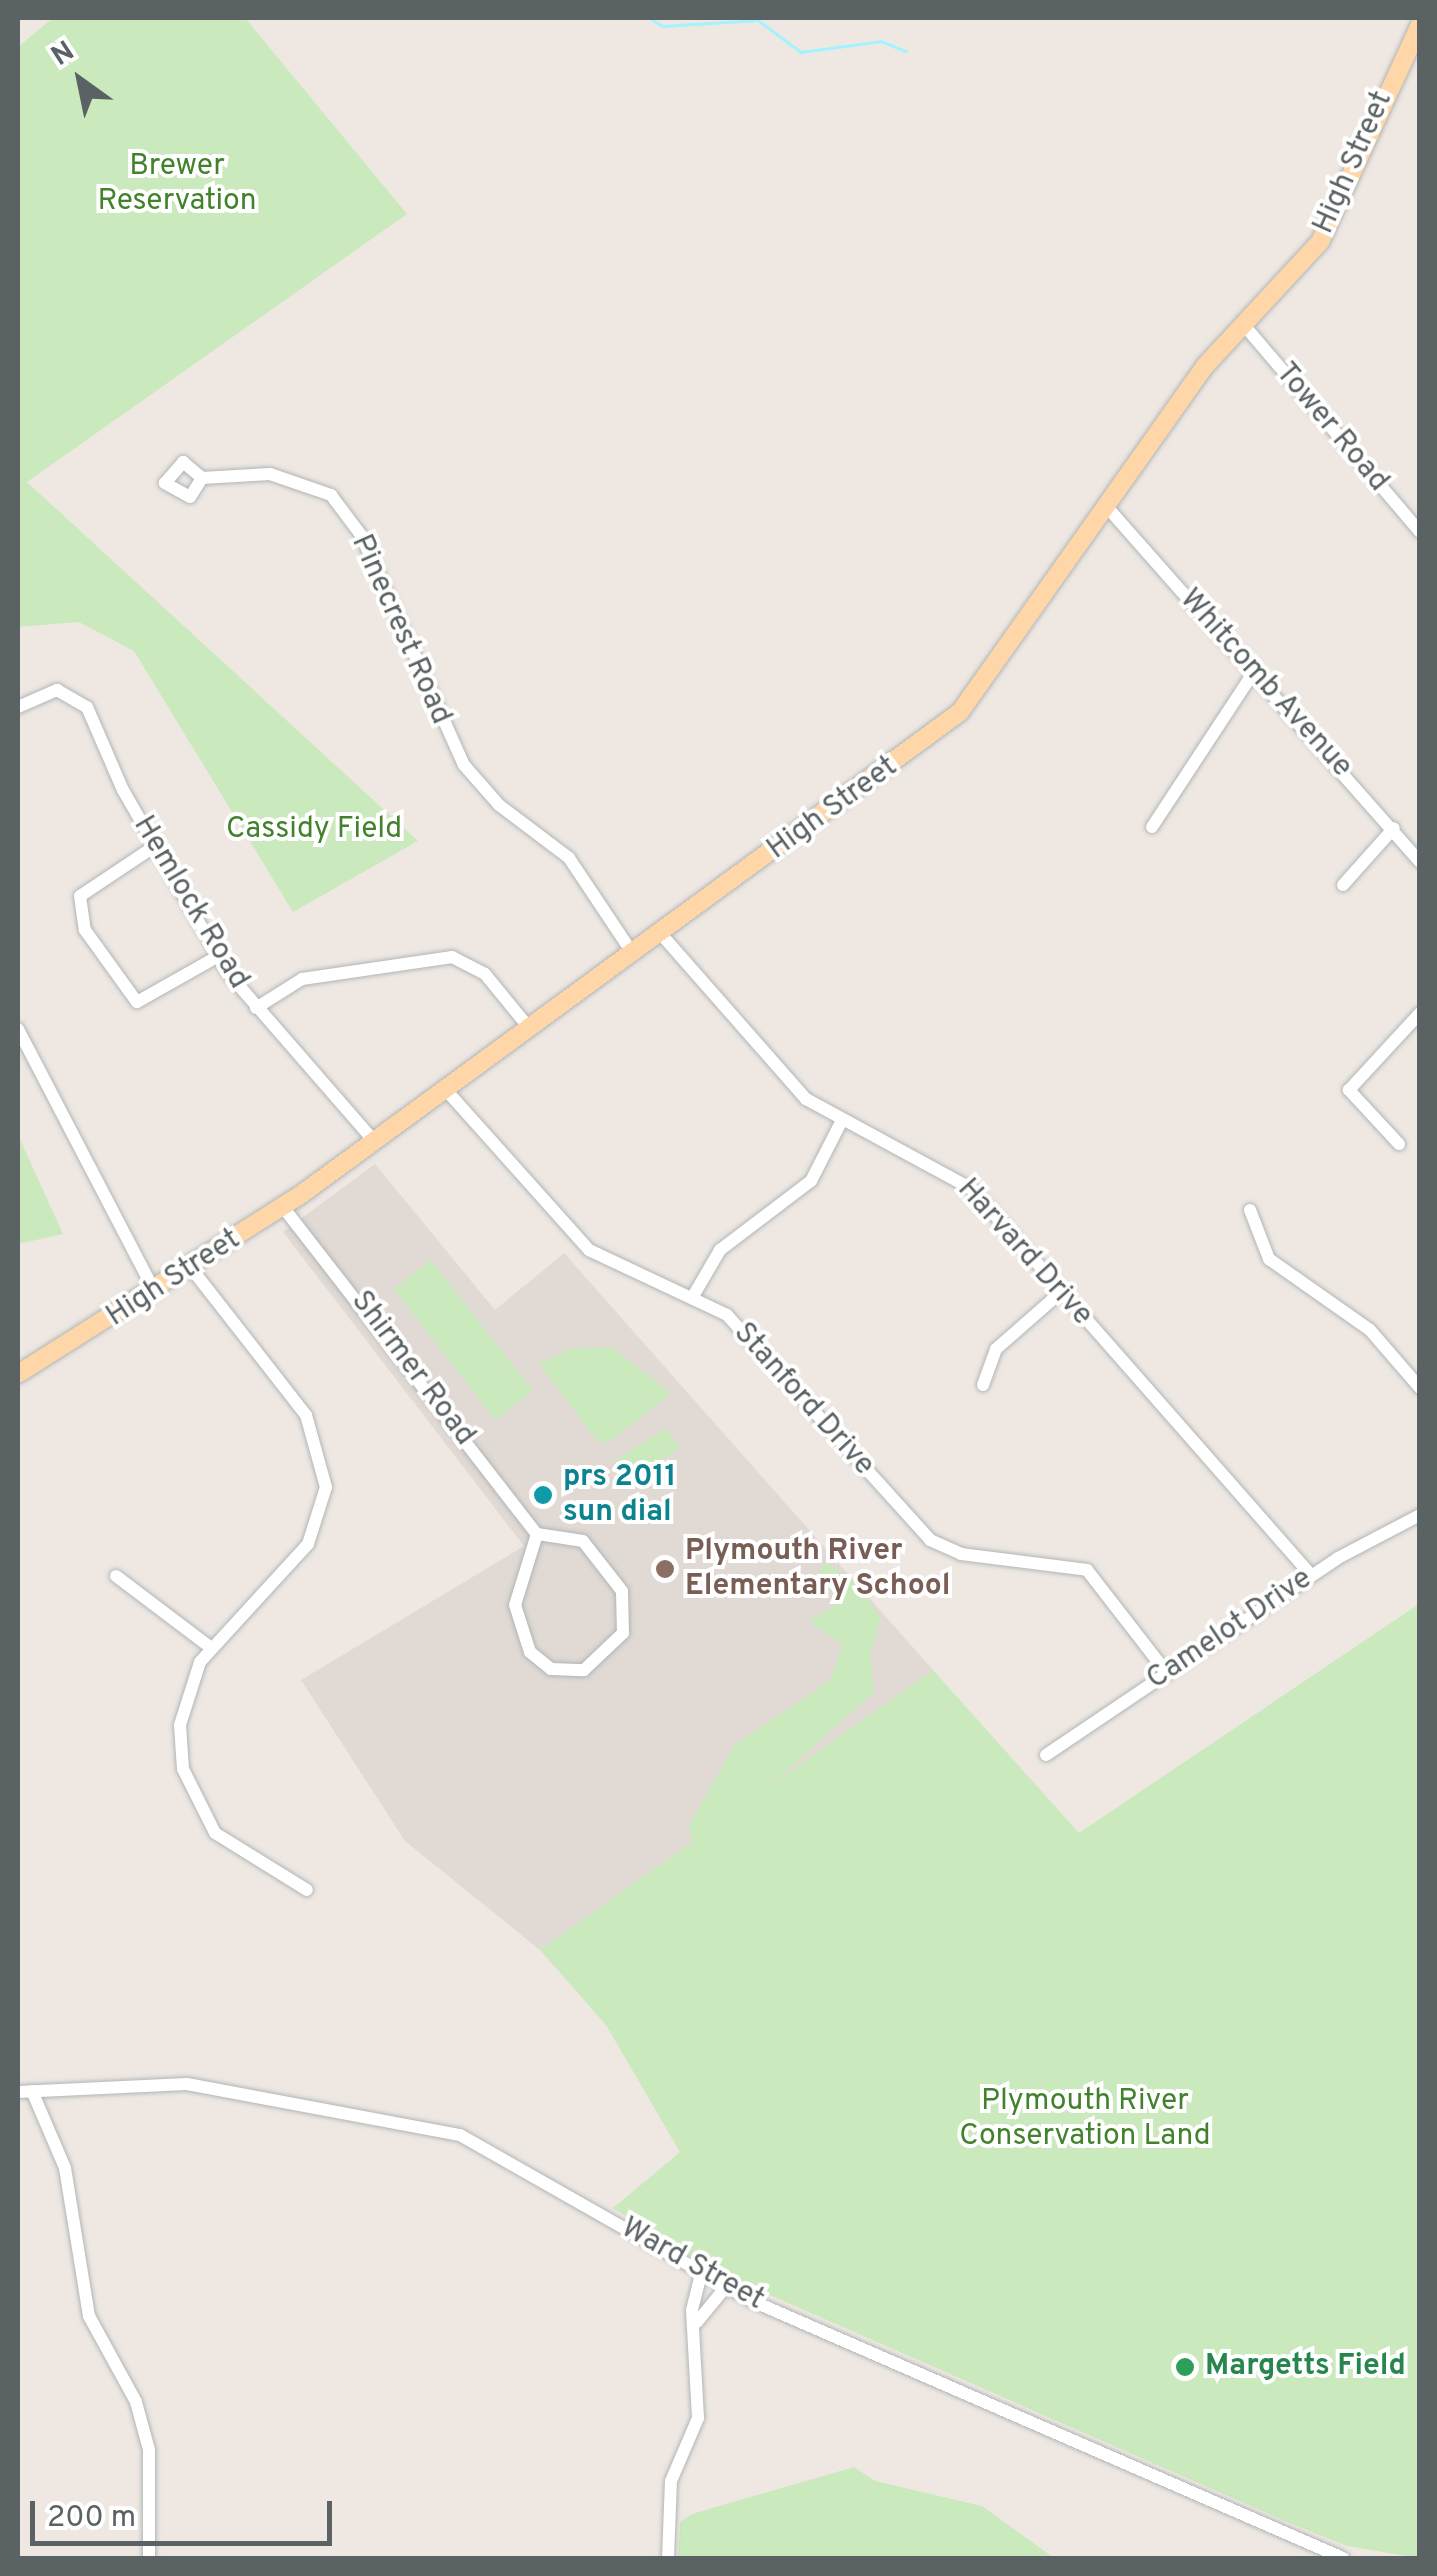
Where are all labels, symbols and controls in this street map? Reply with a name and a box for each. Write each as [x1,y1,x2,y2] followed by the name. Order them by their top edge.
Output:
[30,30,130,130] north arrow
[45,34,82,75] text: N
[1307,86,1401,240] street label: High Street
[97,149,257,220] park label: Brewer Reservation
[1267,356,1395,500] street label: Tower Road
[342,530,458,730] street label: Pinecrest Road
[1171,582,1359,786] street label: Whitcomb Avenue
[761,750,905,868] street label: High Street
[124,810,256,996] street label: Hemlock Road
[226,812,402,848] park label: Cassidy Field
[949,1172,1099,1334] street label: Harvard Drive
[100,1223,248,1335] street label: High Street
[342,1285,482,1453] street label: Shirmer Road
[725,1316,881,1484] street label: Stanford Drive
[563,1460,677,1530] place label: prs 2011 sun dial
[532,1484,554,1506] marker: prs 2011 sun dial
[685,1534,951,1604] place label: Plymouth River Elementary School
[654,1558,676,1580] marker: Plymouth River Elementary School
[1141,1562,1319,1698] street label: Camelot Drive
[959,2084,1211,2154] park label: Plymouth River Conservation Land
[614,2211,770,2319] street label: Ward Street
[1205,2349,1406,2385] place label: Margetts Field
[1174,2356,1196,2378] marker: Margetts Field
[35,2481,338,2543] scale bar
[47,2500,136,2537] text: 200 m

